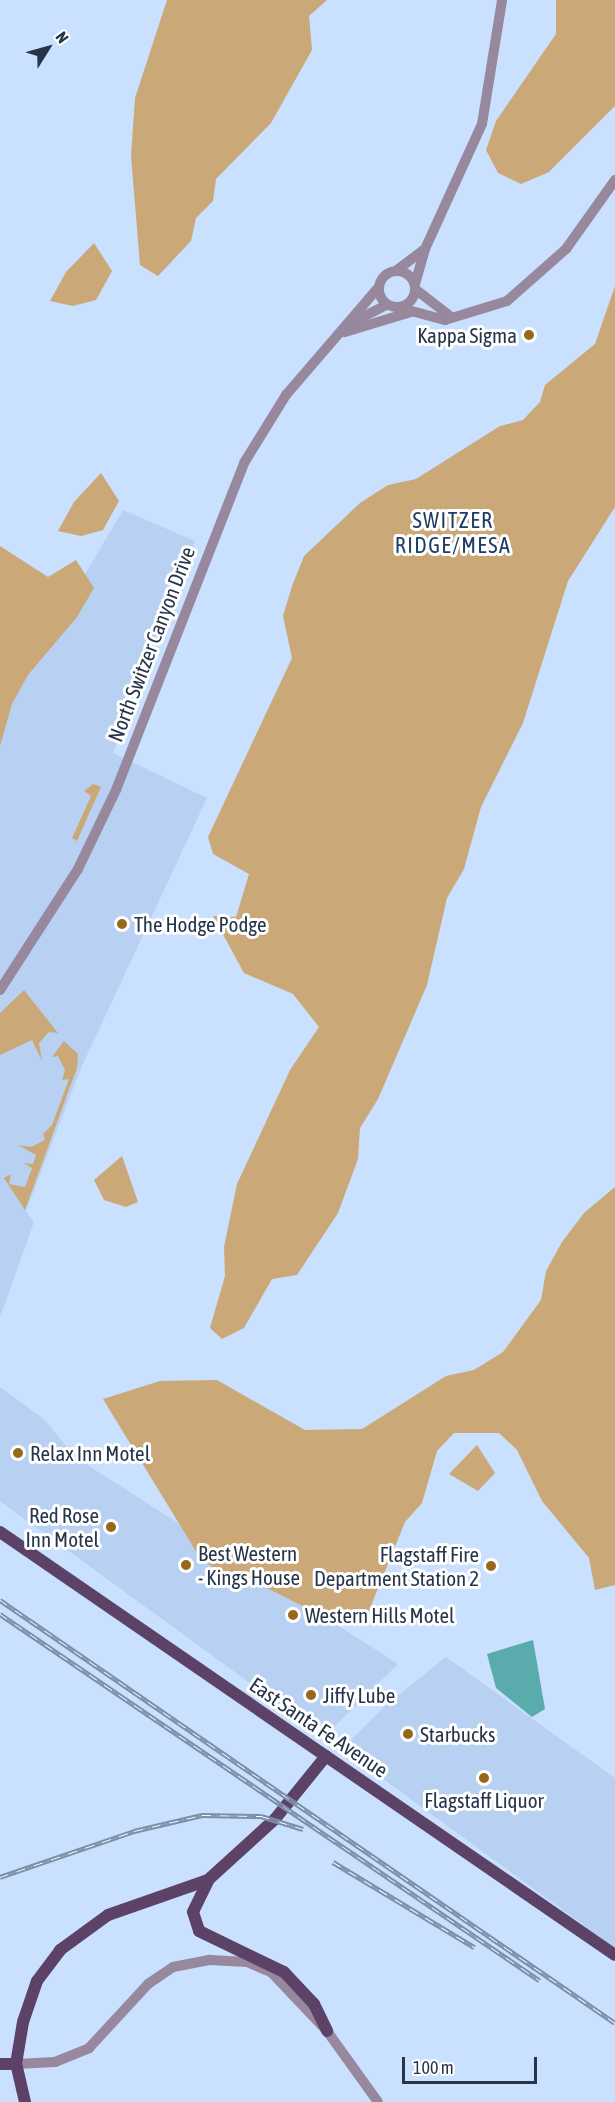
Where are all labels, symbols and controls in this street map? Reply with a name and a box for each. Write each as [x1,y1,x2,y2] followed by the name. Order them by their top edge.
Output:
[18,18,78,78] north arrow
[52,28,72,46] text: N
[417,322,517,348] place label: Kappa Sigma
[522,328,536,342] marker: Kappa Sigma
[395,507,511,558] district label: SWITZER RIDGE/MESA
[102,543,200,745] street label: North Switzer Canyon Drive
[134,911,266,937] place label: The Hodge Podge
[115,917,129,931] marker: The Hodge Podge
[30,1440,150,1466] place label: Relax Inn Motel
[11,1446,25,1460] marker: Relax Inn Motel
[26,1502,99,1552] place label: Red Rose Inn Motel
[104,1520,118,1534] marker: Red Rose Inn Motel
[198,1540,300,1590] place label: Best Western - Kings House
[314,1541,479,1591] place label: Flagstaff Fire Department Station 2
[179,1558,193,1572] marker: Best Western - Kings House
[484,1559,498,1573] marker: Flagstaff Fire Department Station 2
[305,1602,454,1628] place label: Western Hills Motel
[286,1608,300,1622] marker: Western Hills Motel
[245,1672,393,1782] street label: East Santa Fe Avenue
[323,1682,395,1708] place label: Jiffy Lube
[304,1688,318,1702] marker: Jiffy Lube
[420,1721,495,1747] place label: Starbucks
[401,1727,415,1741] marker: Starbucks
[477,1771,491,1785] marker: Flagstaff Liquor
[424,1787,544,1813] place label: Flagstaff Liquor
[405,2045,540,2083] scale bar
[413,2057,454,2078] text: 100 m

